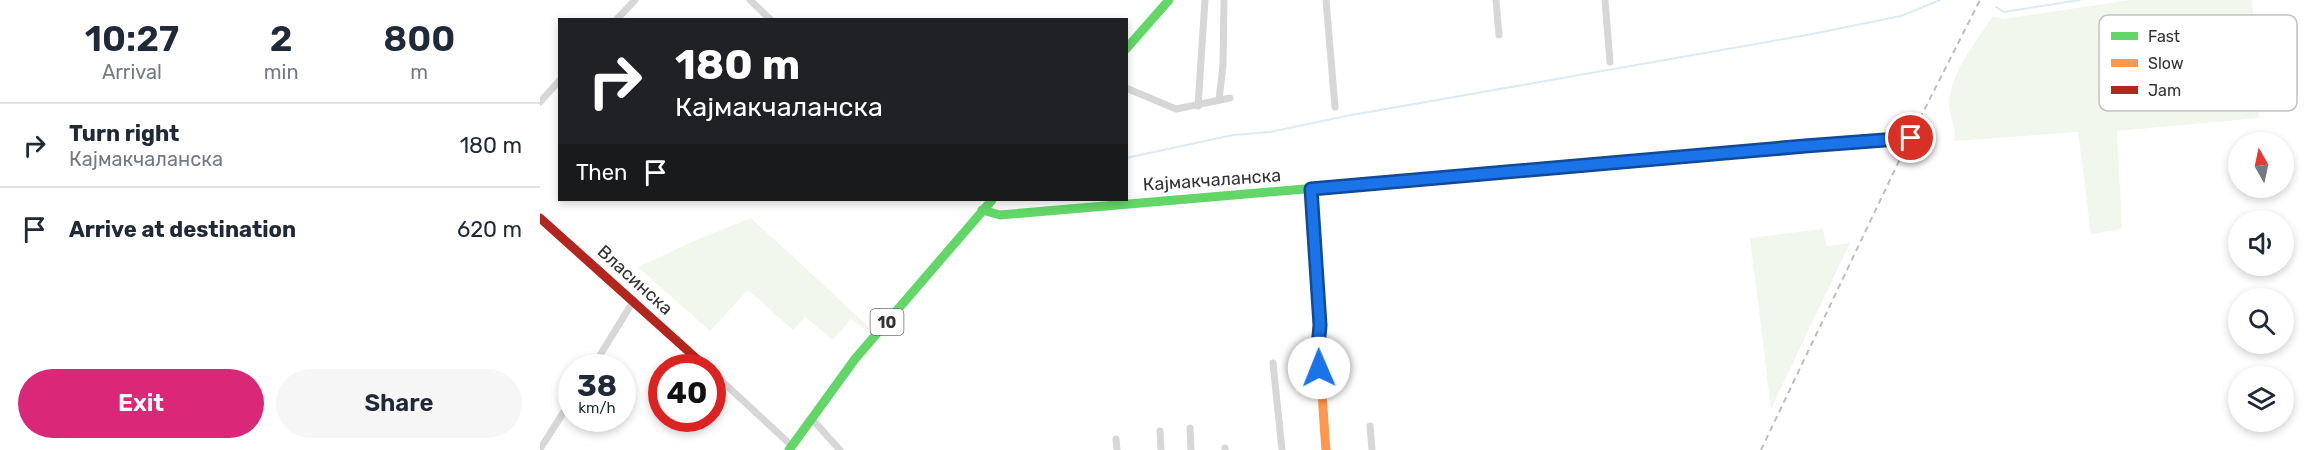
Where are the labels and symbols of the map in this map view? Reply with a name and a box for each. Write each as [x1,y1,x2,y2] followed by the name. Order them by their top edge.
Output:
[2099,15,2297,111] legend
[2148,27,2180,46] text: Fast
[2148,54,2184,73] text: Slow
[2148,81,2181,100] text: Jam
[1885,112,1936,163] pin
[2228,132,2294,198] north arrow
[1142,164,1282,196] street label: Кајмакчаланска
[593,240,677,320] street label: Власинска
[870,309,904,335] road number: 10
[1287,336,1351,400] position arrow
[648,354,726,432] speed limit sign: 40

